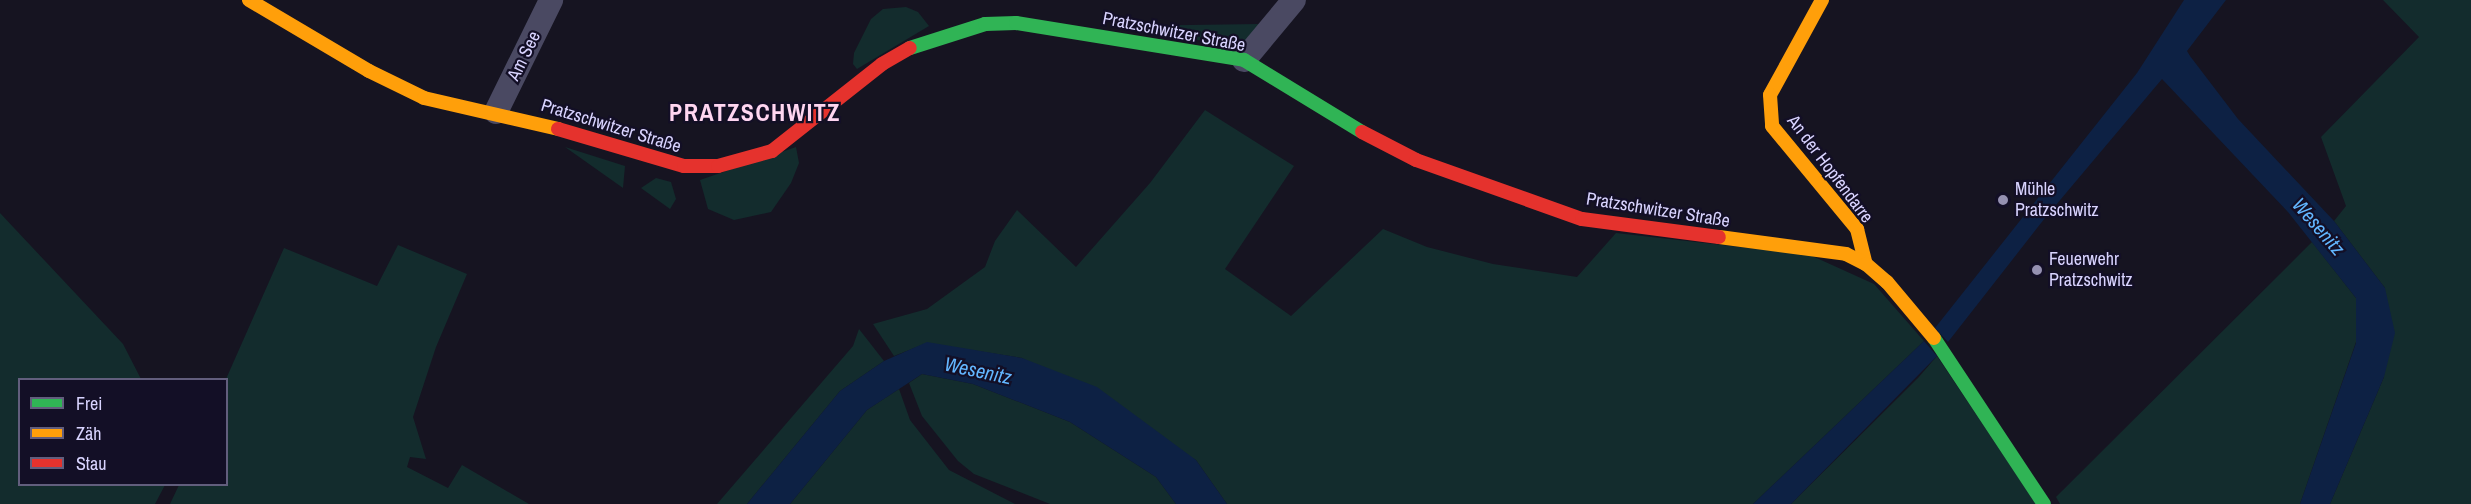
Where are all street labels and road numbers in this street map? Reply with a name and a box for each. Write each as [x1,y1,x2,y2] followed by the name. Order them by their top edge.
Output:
[1101,8,1247,56] street label: Pratzschwitzer Straße
[503,28,545,84] street label: Am See
[538,94,684,158] street label: Pratzschwitzer Straße
[1782,111,1878,227] street label: An der Hopfendarre
[1585,188,1731,232] street label: Pratzschwitzer Straße

